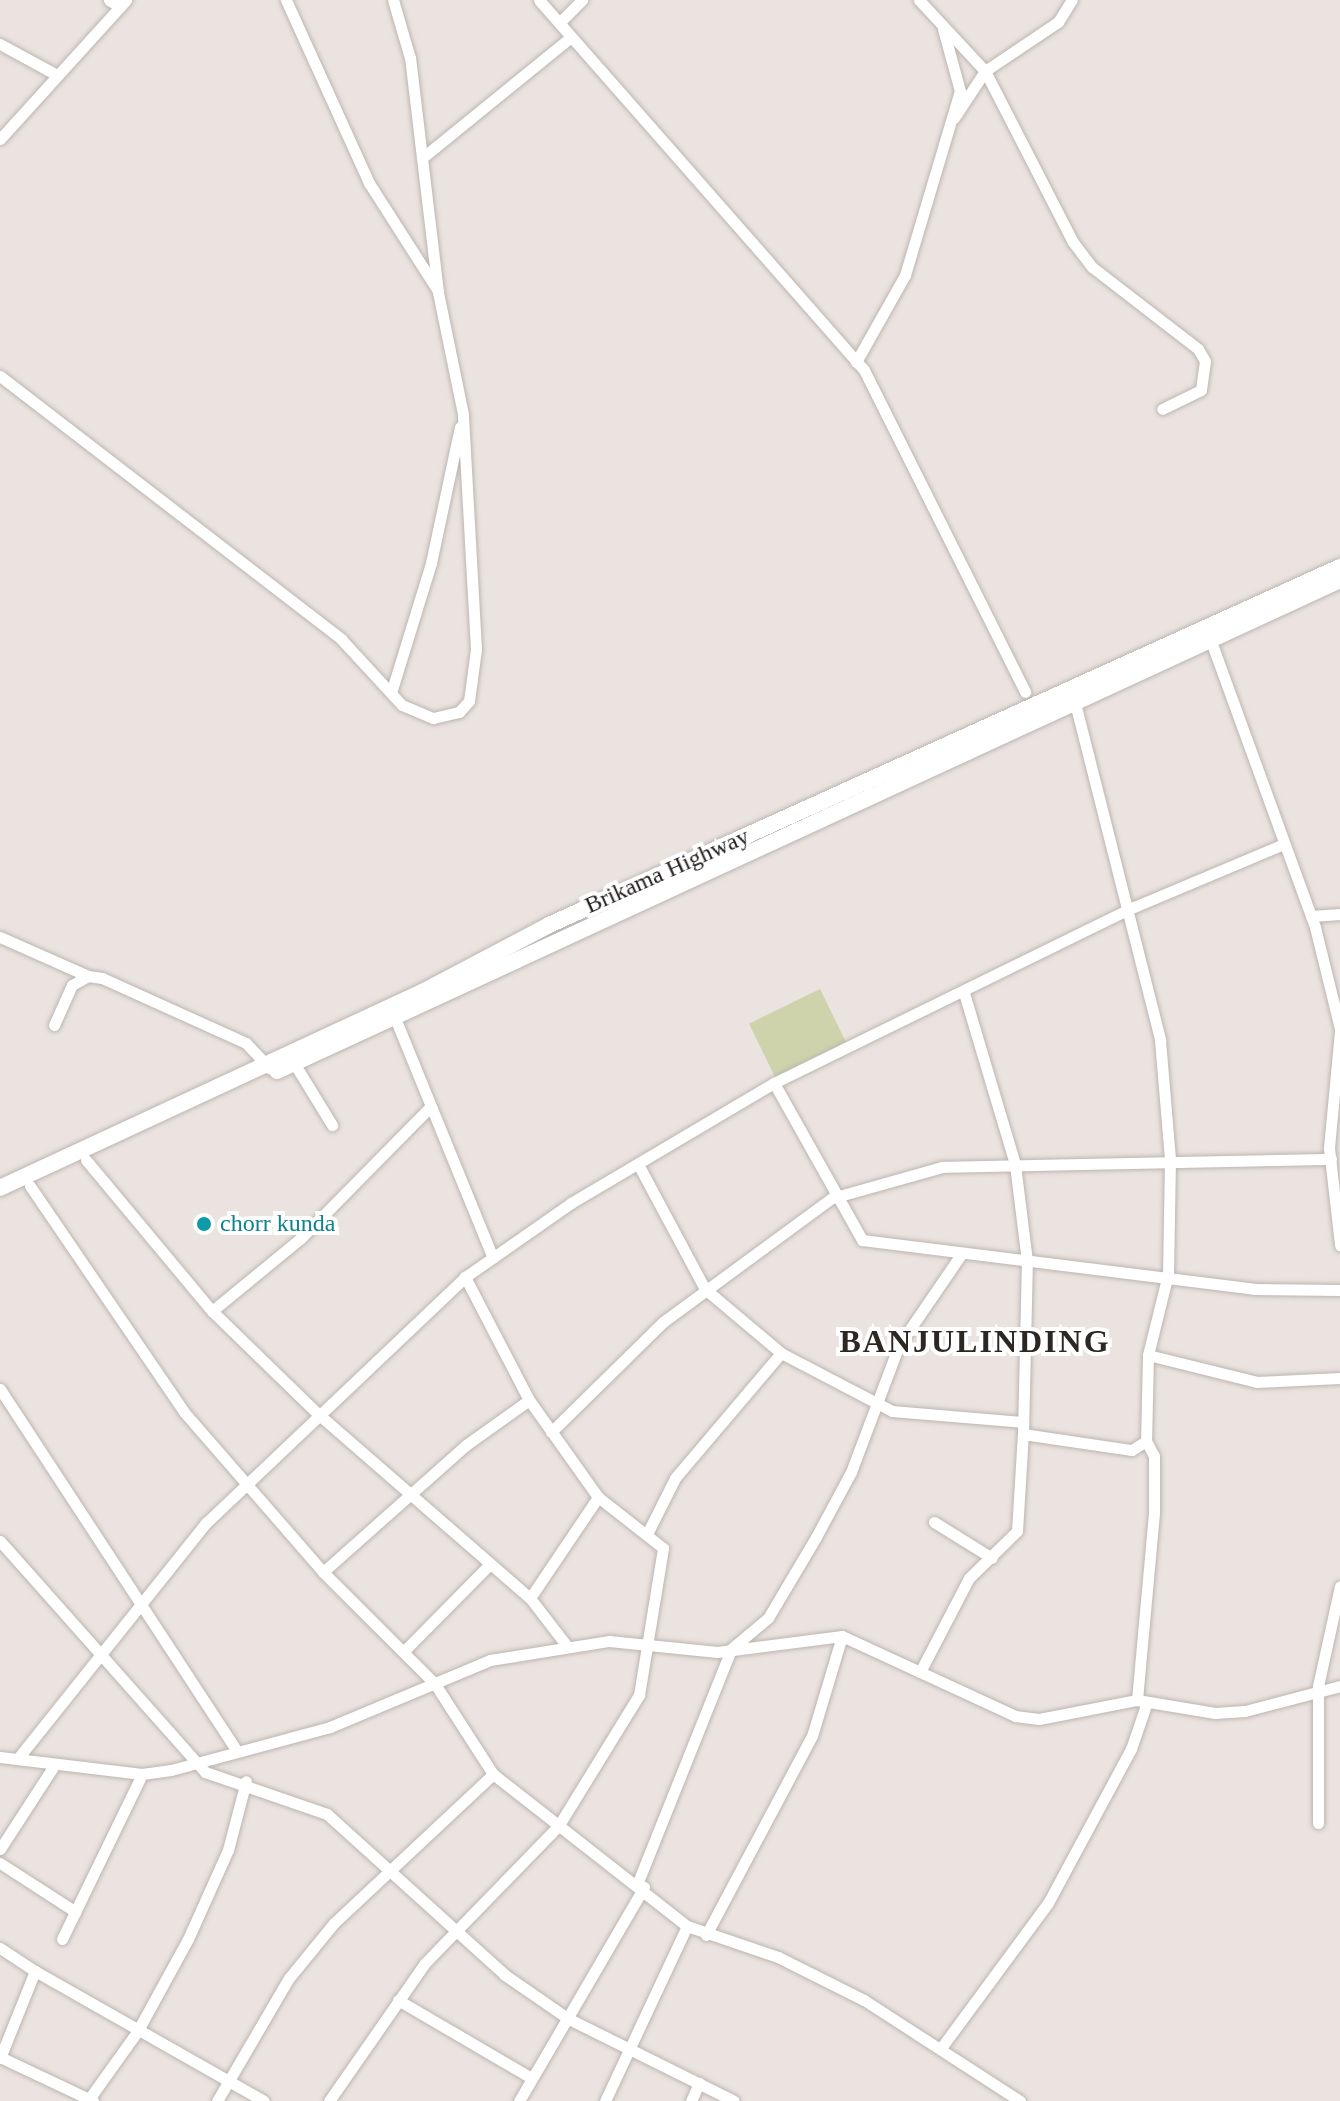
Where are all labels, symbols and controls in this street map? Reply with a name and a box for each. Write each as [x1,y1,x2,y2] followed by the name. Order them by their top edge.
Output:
[580,822,754,920] street label: Brikama Highway
[220,1210,335,1238] place label: chorr kunda
[195,1215,213,1233] marker: chorr kunda
[839,1322,1111,1360] district label: BANJULINDING

